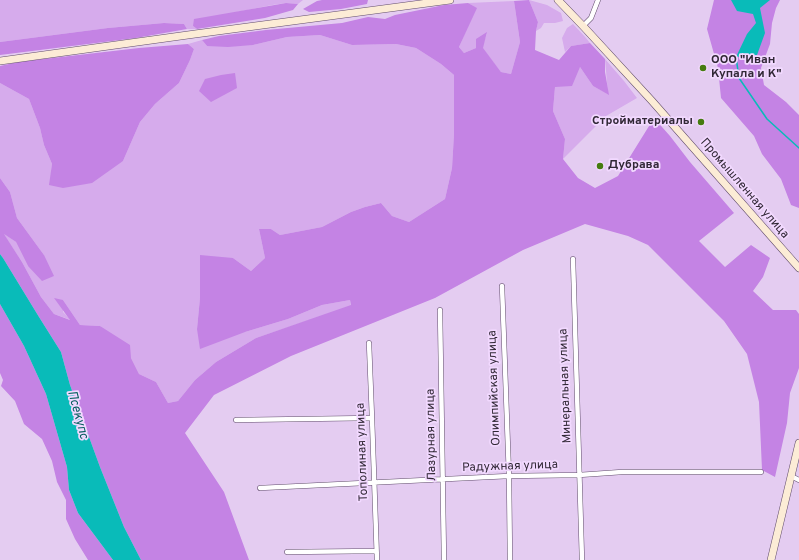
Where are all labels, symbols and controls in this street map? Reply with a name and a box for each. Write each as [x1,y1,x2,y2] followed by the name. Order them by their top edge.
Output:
[711,54,781,82] place label: ООО "Иван Купала и К"
[698,63,708,73] marker: ООО "Иван Купала и К"
[592,115,693,129] place label: Стройматериалы
[696,117,706,127] marker: Стройматериалы
[697,136,791,242] street label: Промышленная улица
[608,159,659,173] place label: Дубрава
[595,161,605,171] marker: Дубрава
[557,328,575,444] street label: Минеральная улица
[486,330,504,446] street label: Олимпийская улица
[63,389,91,441] water label: Псекупс
[424,389,440,481] street label: Лазурная улица
[354,402,372,502] street label: Тополиная улица
[462,458,558,476] street label: Радужная улица

